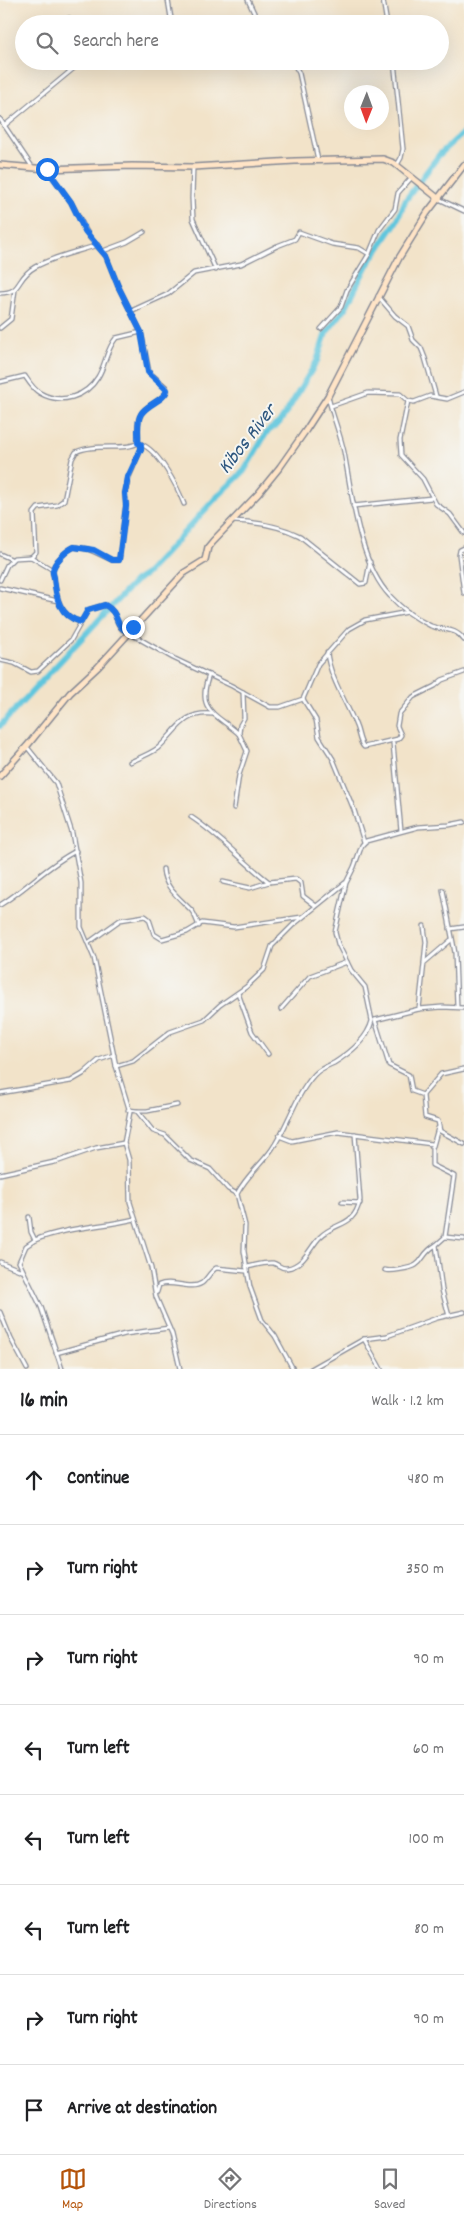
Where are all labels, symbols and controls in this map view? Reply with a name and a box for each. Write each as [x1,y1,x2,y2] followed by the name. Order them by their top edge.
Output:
[15,15,449,70] search box
[33,29,61,57] icon: search
[73,29,159,56] text: Search here
[344,85,389,130] north arrow
[36,158,59,181] route start
[212,397,286,481] water label: Kibos River
[122,616,145,639] route end
[20,1387,68,1417] text: 16 min
[372,1390,444,1413] text: Walk · 1.2 km
[20,1466,48,1494] icon: ahead
[67,1466,129,1493] text: Continue
[408,1468,444,1491] text: 480 m
[20,1556,48,1584] icon: right
[67,1556,138,1583] text: Turn right
[406,1558,444,1581] text: 350 m
[20,1646,48,1674] icon: right
[67,1646,138,1673] text: Turn right
[413,1648,444,1671] text: 90 m
[20,1736,48,1764] icon: left
[67,1736,130,1763] text: Turn left
[413,1738,444,1761] text: 60 m
[20,1826,48,1854] icon: left
[67,1826,130,1853] text: Turn left
[408,1828,444,1851] text: 100 m
[20,1916,48,1944] icon: left
[67,1916,130,1943] text: Turn left
[414,1918,444,1941] text: 80 m
[20,2006,48,2034] icon: right
[67,2006,138,2033] text: Turn right
[413,2008,444,2031] text: 90 m
[20,2096,48,2124] icon: arrive
[67,2096,217,2123] text: Arrive at destination
[59,2165,87,2215] tab: Map
[204,2165,257,2215] tab: Directions
[374,2165,405,2215] tab: Saved

